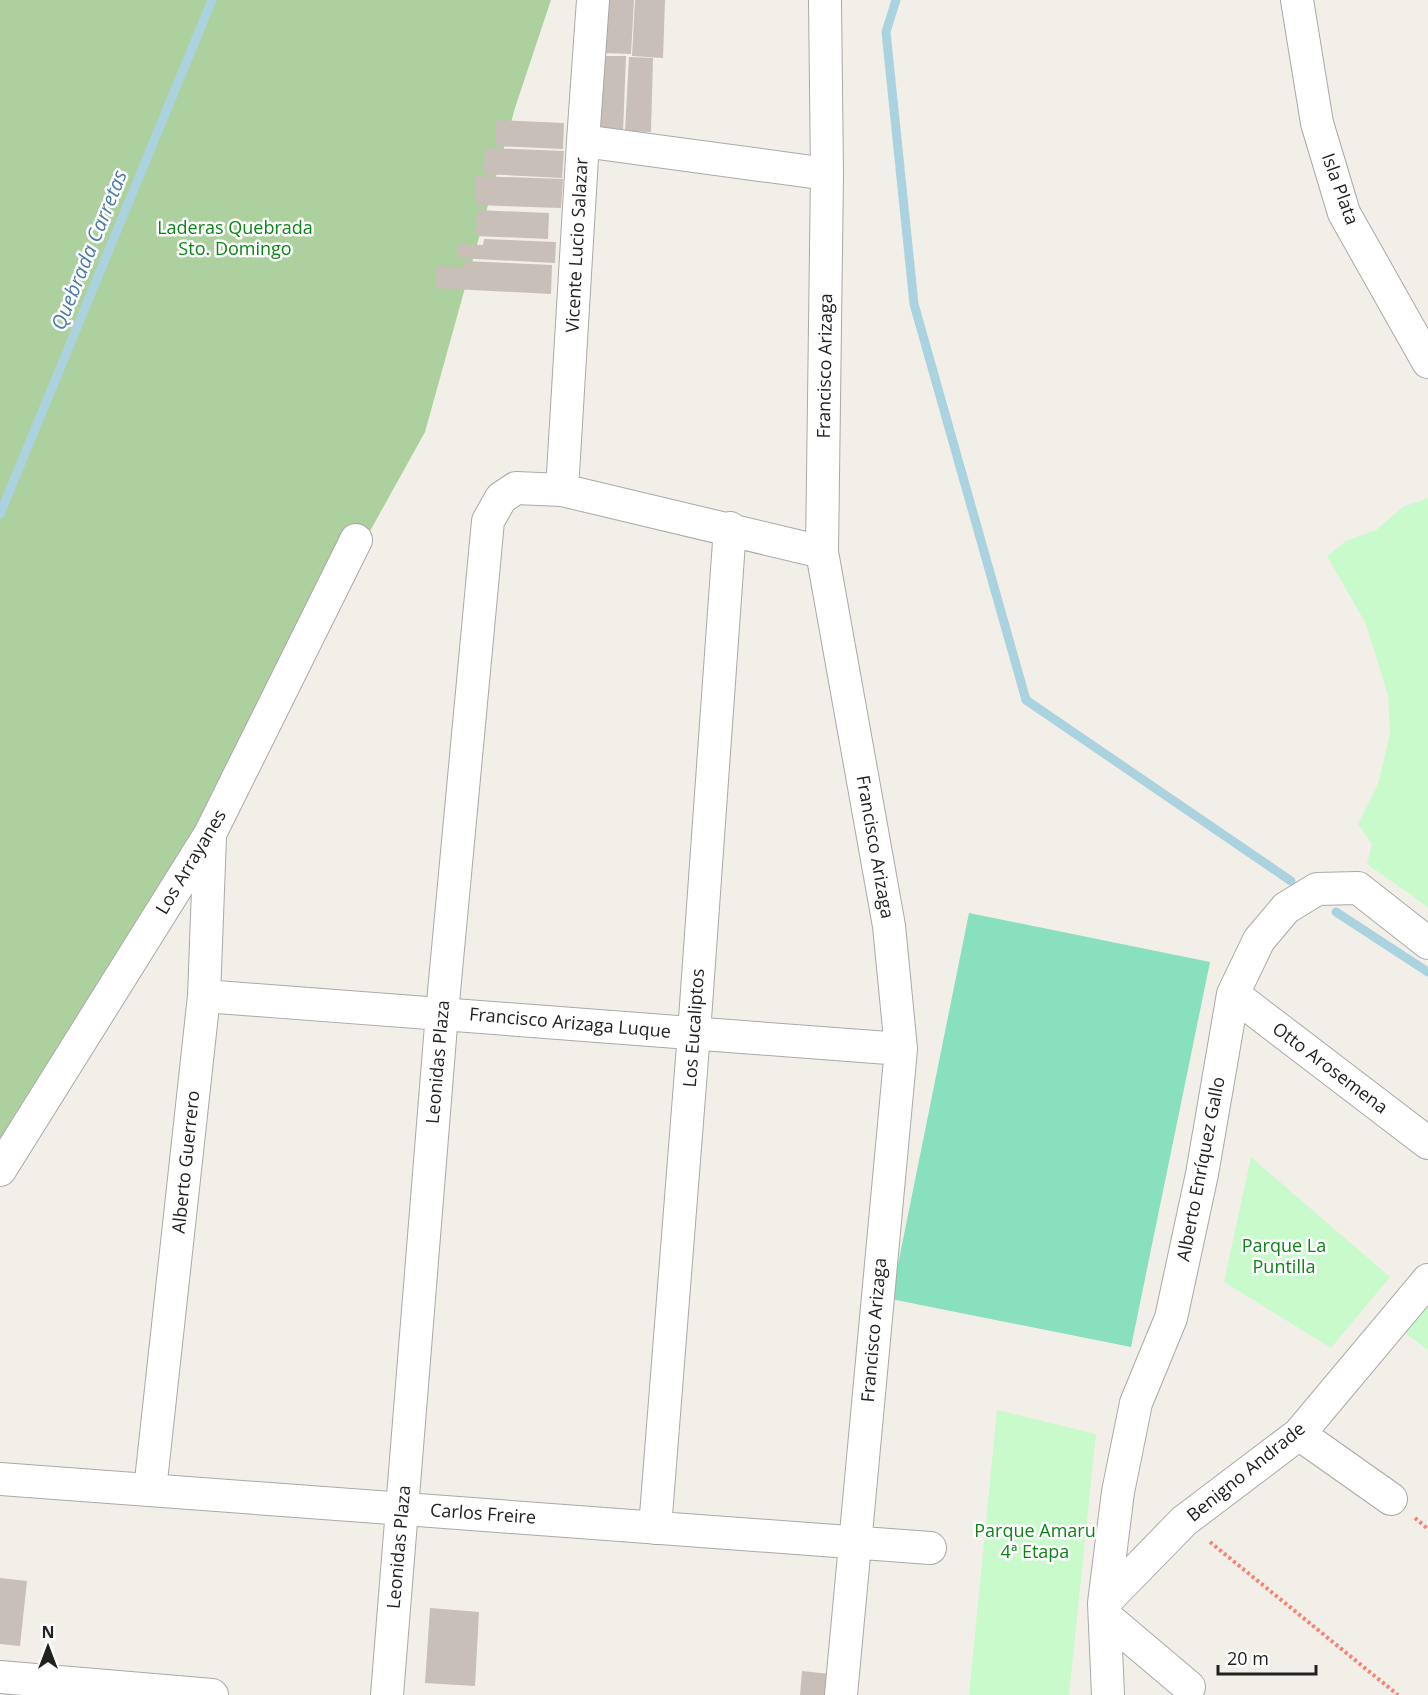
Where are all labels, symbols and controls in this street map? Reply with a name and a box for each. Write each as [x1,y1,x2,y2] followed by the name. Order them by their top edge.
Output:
[1317,149,1365,228] street label: Isla Plata
[559,156,593,333] street label: Vicente Lucio Salazar
[44,166,133,334] water label: Quebrada Carretas
[157,215,313,260] park label: Laderas Quebrada Sto. Domingo
[811,293,837,439] street label: Francisco Arizaga
[852,773,900,920] street label: Francisco Arizaga
[149,805,231,918] street label: Los Arrayanes
[677,968,709,1088] street label: Los Eucaliptos
[420,999,454,1125] street label: Leonidas Plaza
[468,1001,672,1043] street label: Francisco Arizaga Luque
[1268,1016,1393,1118] street label: Otto Arosemena
[1170,1074,1230,1263] street label: Alberto Enríquez Gallo
[166,1089,204,1235] street label: Alberto Guerrero
[1242,1233,1326,1278] park label: Parque La Puntilla
[855,1257,891,1403] street label: Francisco Arizaga
[1181,1416,1309,1526] street label: Benigno Andrade
[381,1484,415,1610] street label: Leonidas Plaza
[429,1497,537,1529] street label: Carlos Freire
[974,1518,1096,1563] park label: Parque Amaru 4ª Etapa
[18,1617,78,1677] north arrow
[41,1621,55,1643] text: N
[1218,1638,1316,1676] scale bar
[1227,1646,1269,1670] text: 20 m

